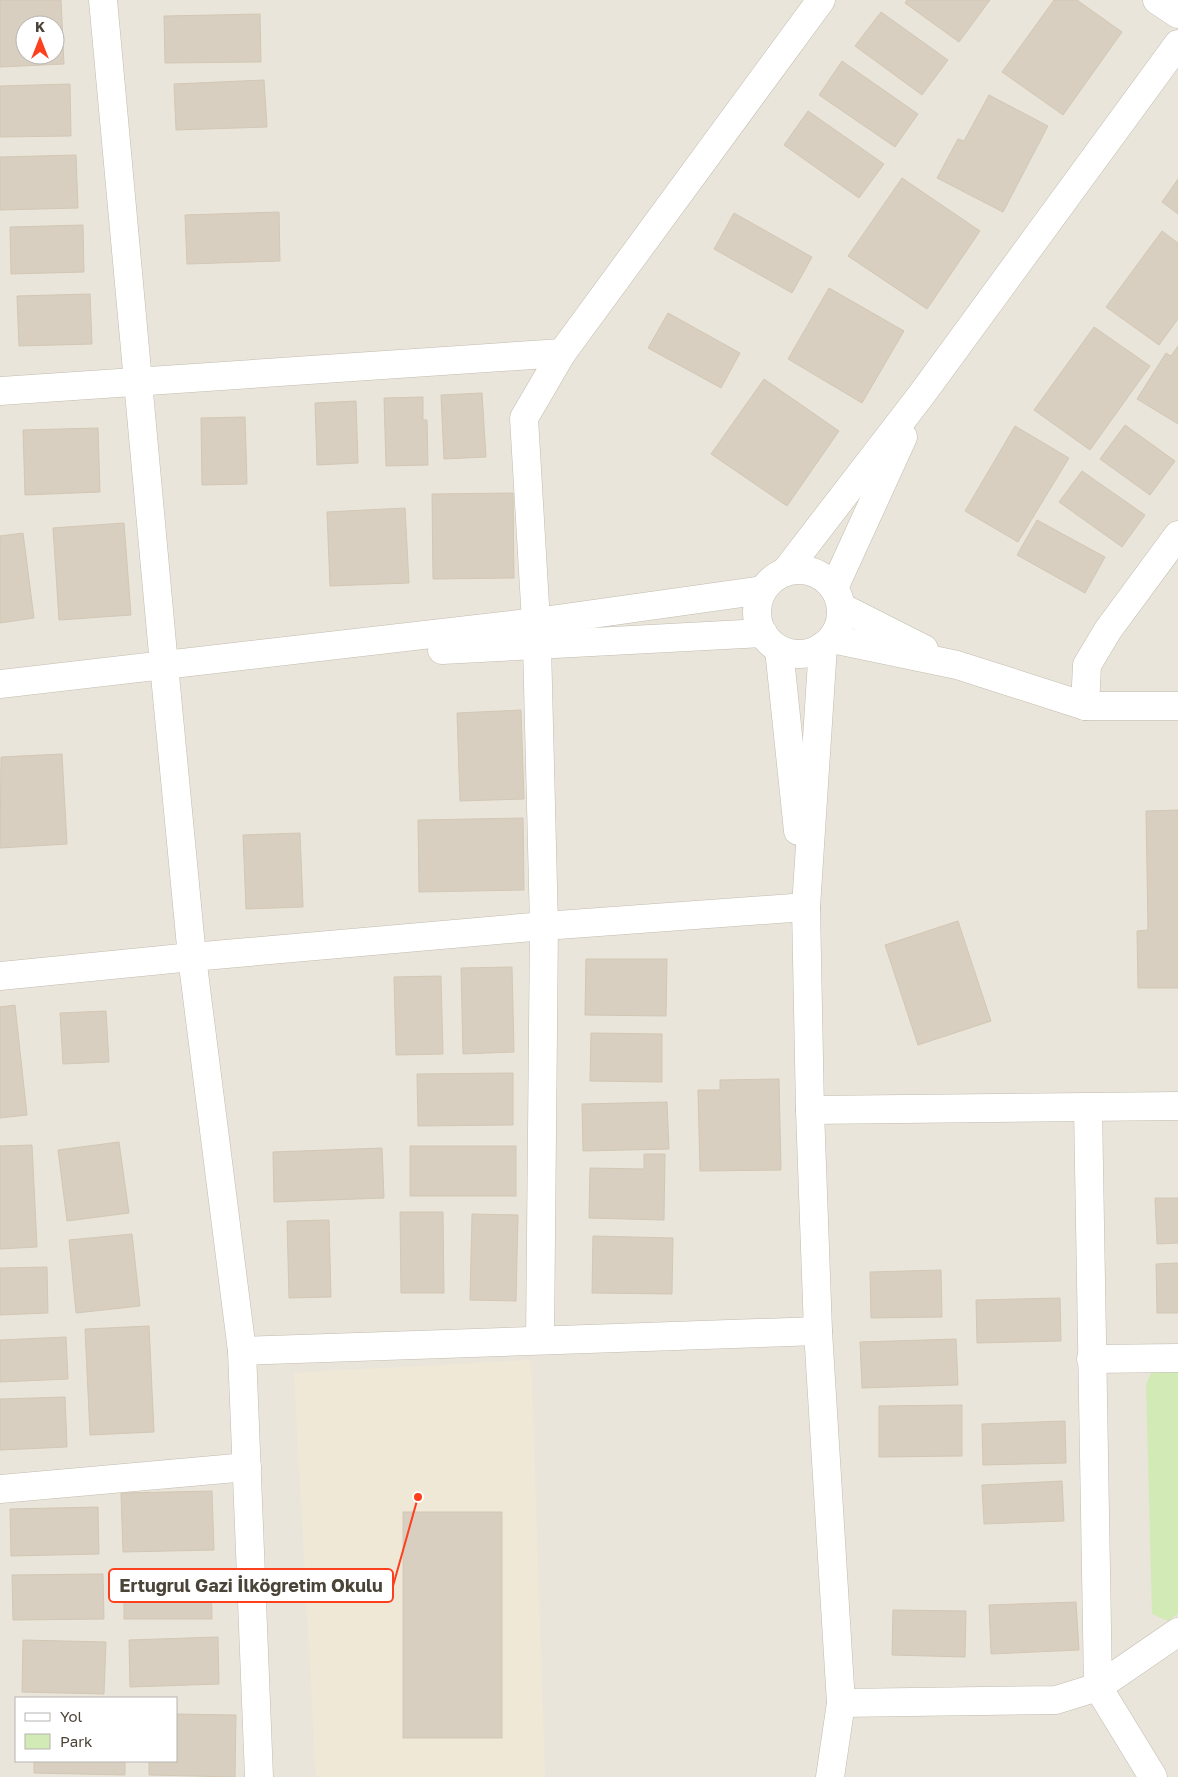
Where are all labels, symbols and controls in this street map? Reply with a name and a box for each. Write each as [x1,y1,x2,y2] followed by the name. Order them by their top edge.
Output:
[15,15,65,65] north arrow
[35,18,45,35] text: K
[109,1569,393,1602] callout: Ertuğrul Gazi İlköğretim Okulu
[119,1574,383,1596] text: Ertuğrul Gazi İlköğretim Okulu
[15,1697,178,1762] legend
[60,1707,82,1725] text: Yol
[60,1732,93,1750] text: Park

